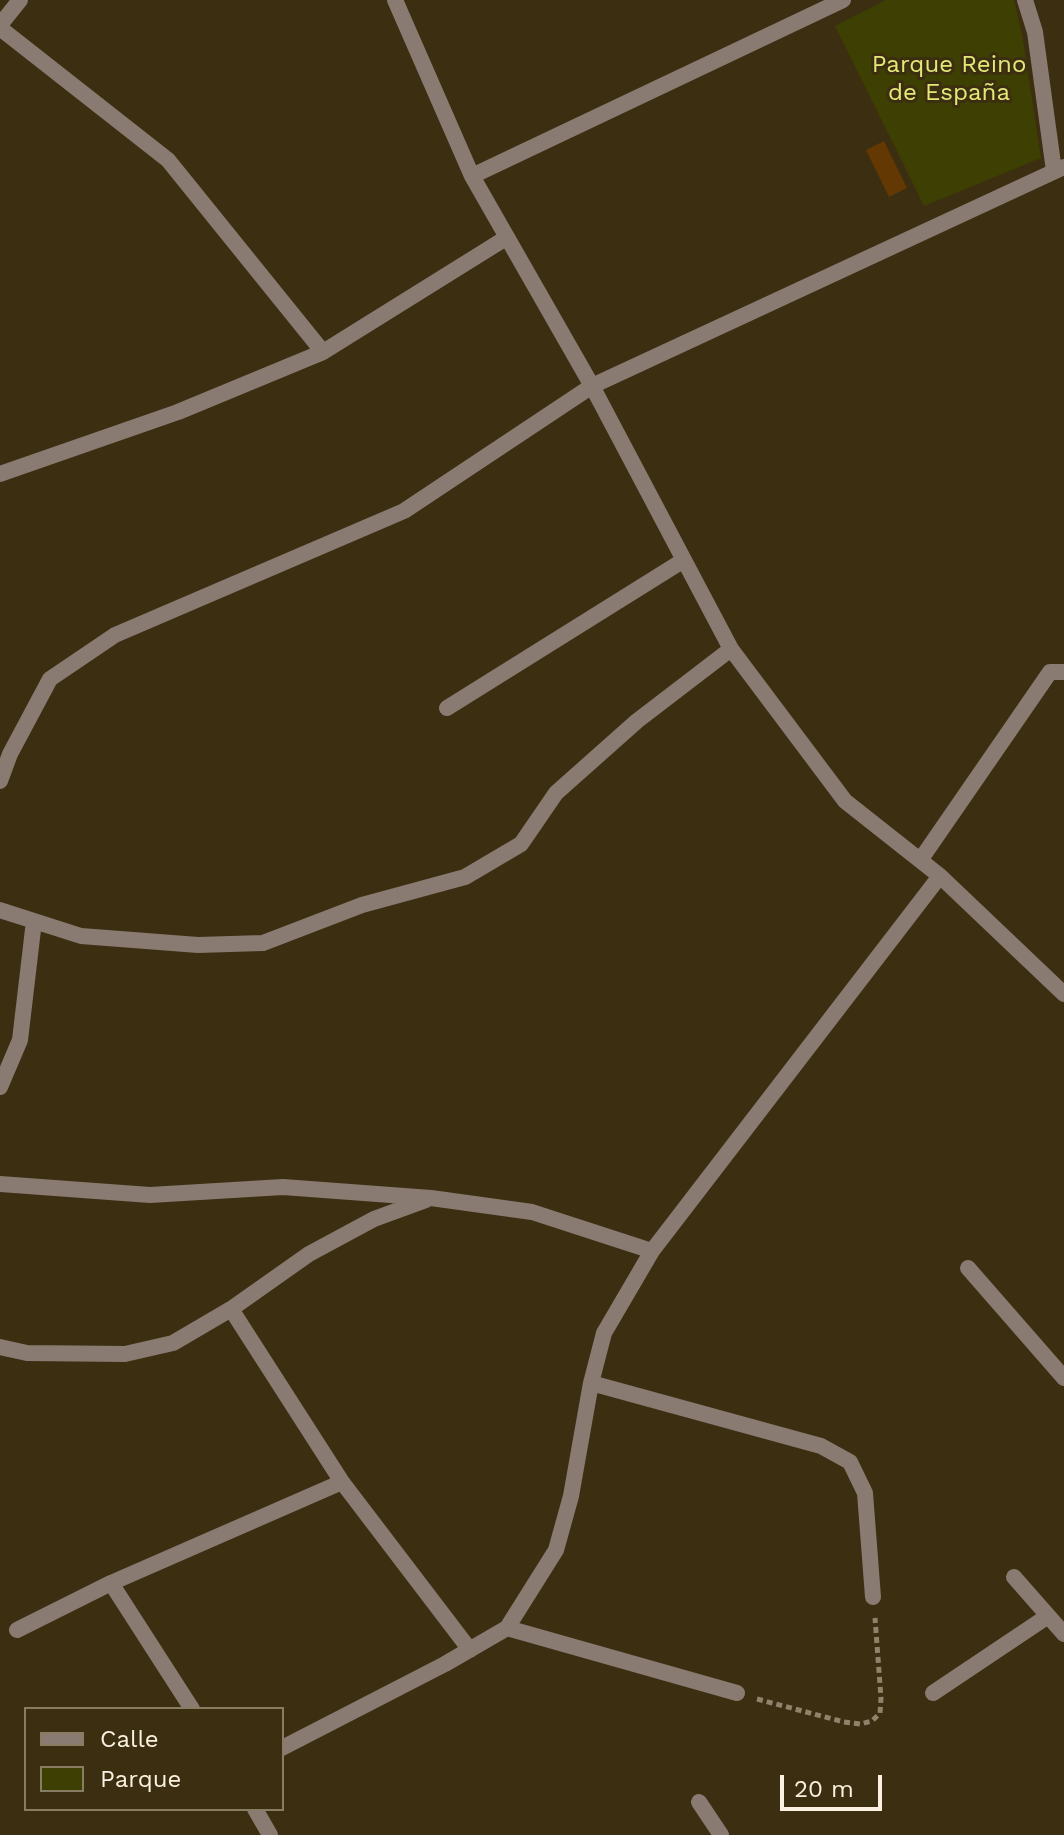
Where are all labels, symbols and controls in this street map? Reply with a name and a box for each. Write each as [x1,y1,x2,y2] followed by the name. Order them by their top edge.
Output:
[872,51,1026,107] park label: Parque Reino de España
[24,1707,284,1811] legend
[100,1725,159,1753] text: Calle
[784,1759,886,1809] scale bar
[100,1765,181,1793] text: Parque
[794,1775,854,1803] text: 20 m

